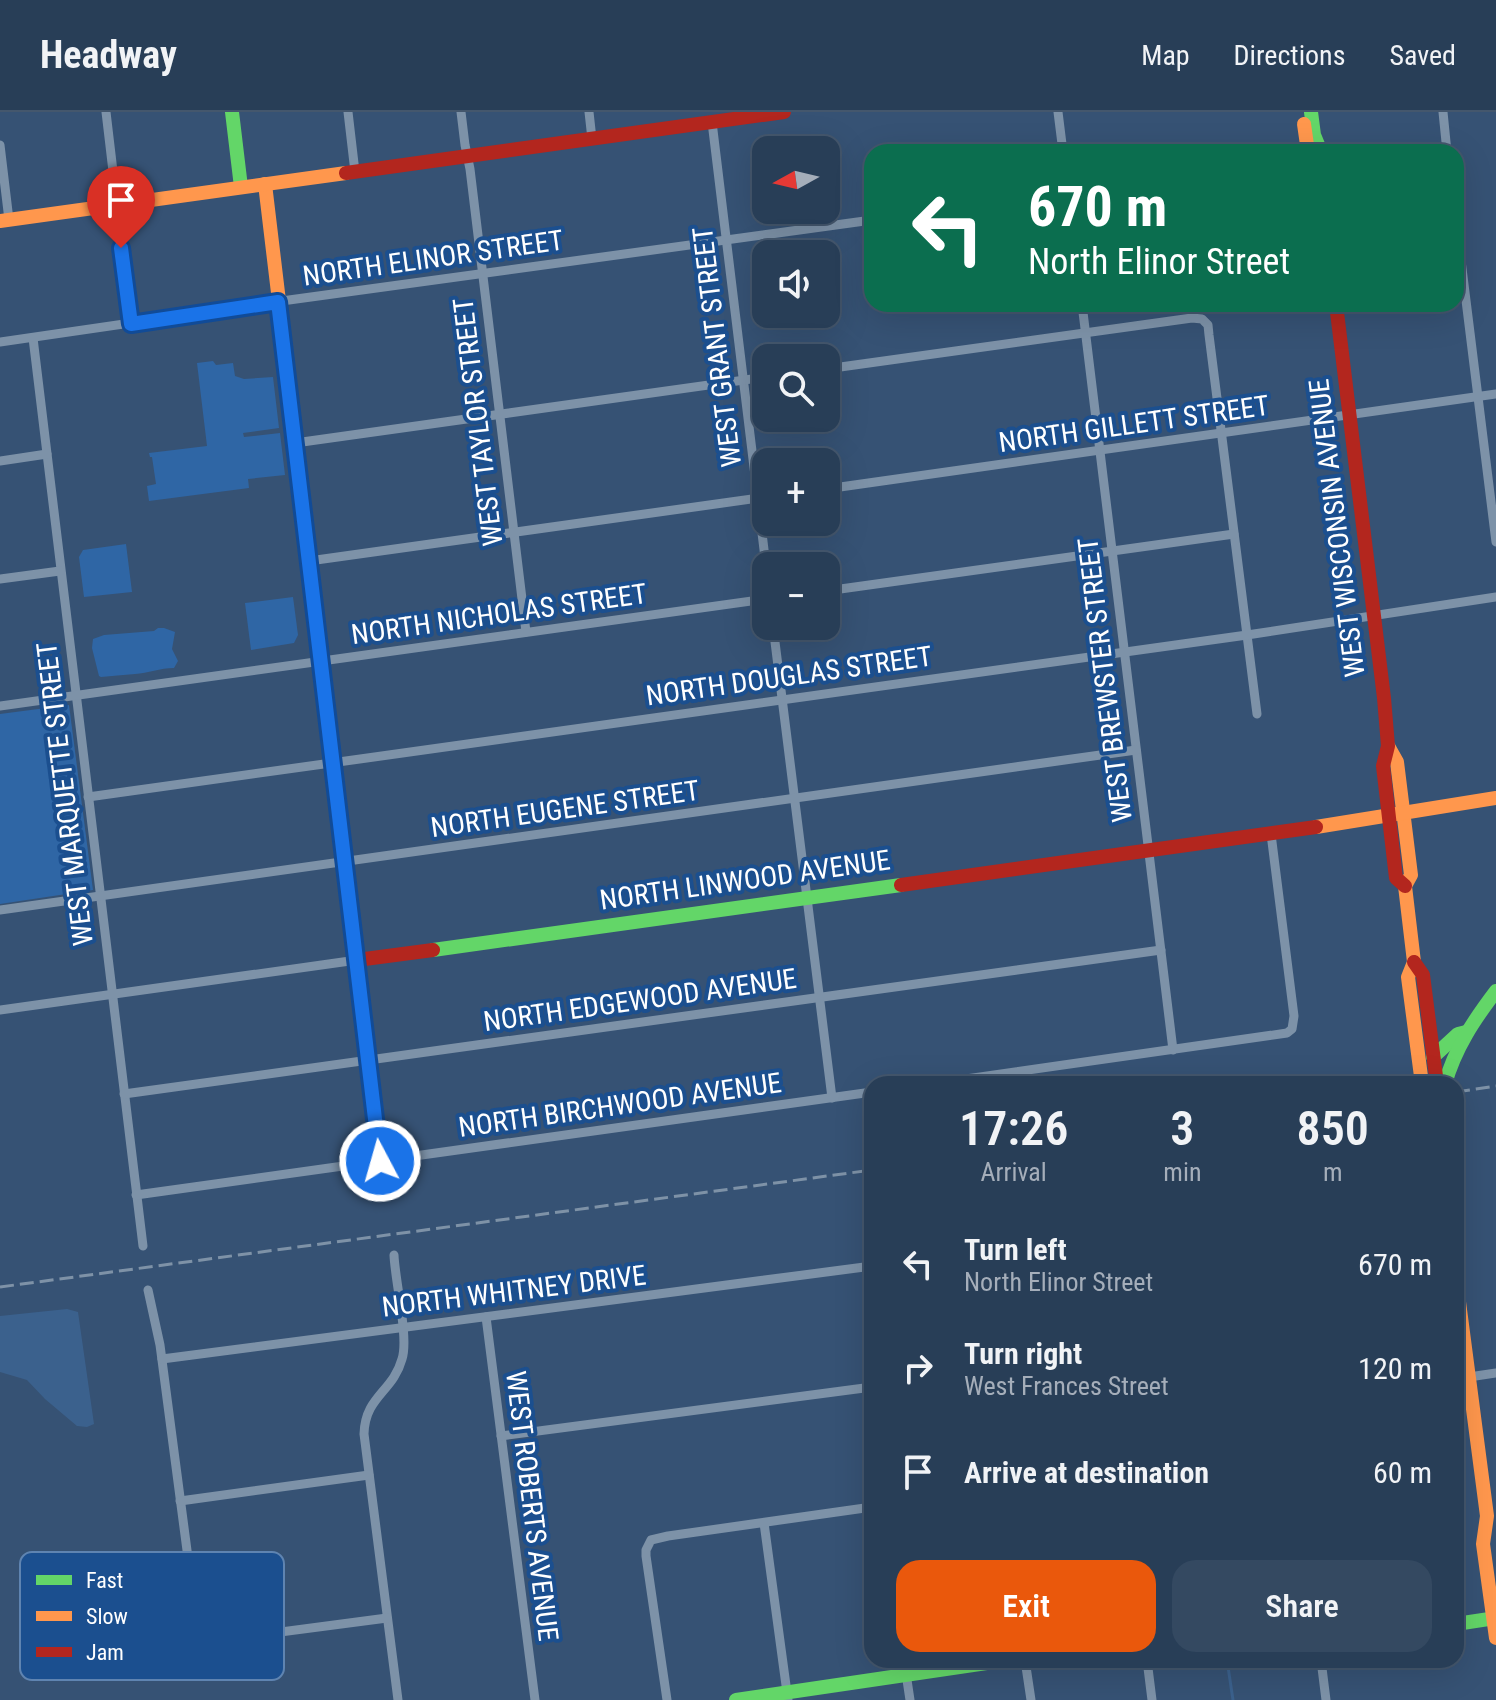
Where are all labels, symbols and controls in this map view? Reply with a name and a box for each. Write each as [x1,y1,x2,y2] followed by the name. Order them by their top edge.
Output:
[40,33,177,77] text: Headway
[1141,39,1190,72] text: Map
[1234,39,1345,72] text: Directions
[1389,39,1456,72] text: Saved
[752,136,840,224] north arrow
[752,136,840,640] map controls
[87,166,155,248] pin
[1028,174,1167,240] text: 670 m
[896,176,1000,280] icon: left
[99,178,143,222] icon: arrive
[301,223,565,293] street label: NORTH ELINOR STREET
[686,225,748,469] street label: WEST GRANT STREET
[752,240,840,328] button: sound
[1028,241,1290,283] text: North Elinor Street
[446,296,510,548] street label: WEST TAYLOR STREET
[752,344,840,432] button: search
[1302,377,1372,679] street label: WEST WISCONSIN AVENUE
[997,389,1271,459] street label: NORTH GILLETT STREET
[752,448,840,536] button: +
[1071,536,1139,824] street label: WEST BREWSTER STREET
[752,552,840,640] button: −
[349,577,649,651] street label: NORTH NICHOLAS STREET
[30,640,100,948] street label: WEST MARQUETTE STREET
[644,640,934,712] street label: NORTH DOUGLAS STREET
[429,774,701,844] street label: NORTH EUGENE STREET
[598,843,892,917] street label: NORTH LINWOOD AVENUE
[481,962,799,1038] street label: NORTH EDGEWOOD AVENUE
[456,1066,784,1144] street label: NORTH BIRCHWOOD AVENUE
[959,1100,1068,1157] text: 17:26
[1170,1100,1194,1157] text: 3
[1297,1100,1369,1157] text: 850
[338,1119,422,1203] position arrow
[981,1157,1047,1187] text: Arrival
[1163,1157,1201,1187] text: min
[1323,1157,1343,1187] text: m
[964,1232,1067,1267] text: Turn left
[896,1242,940,1286] icon: left
[1358,1247,1432,1282] text: 670 m
[380,1258,648,1324] street label: NORTH WHITNEY DRIVE
[964,1267,1153,1297] text: North Elinor Street
[964,1336,1082,1371] text: Turn right
[896,1346,940,1390] icon: right
[1358,1351,1432,1386] text: 120 m
[499,1369,565,1643] street label: WEST ROBERTS AVENUE
[964,1371,1169,1401] text: West Frances Street
[896,1450,940,1494] icon: arrive
[964,1455,1209,1490] text: Arrive at destination
[1373,1455,1432,1490] text: 60 m
[20,1552,284,1680] legend
[896,1560,1156,1652] button: Exit
[1172,1560,1432,1652] button: Share
[86,1568,123,1593] text: Fast
[86,1604,128,1629] text: Slow
[86,1640,124,1665] text: Jam

